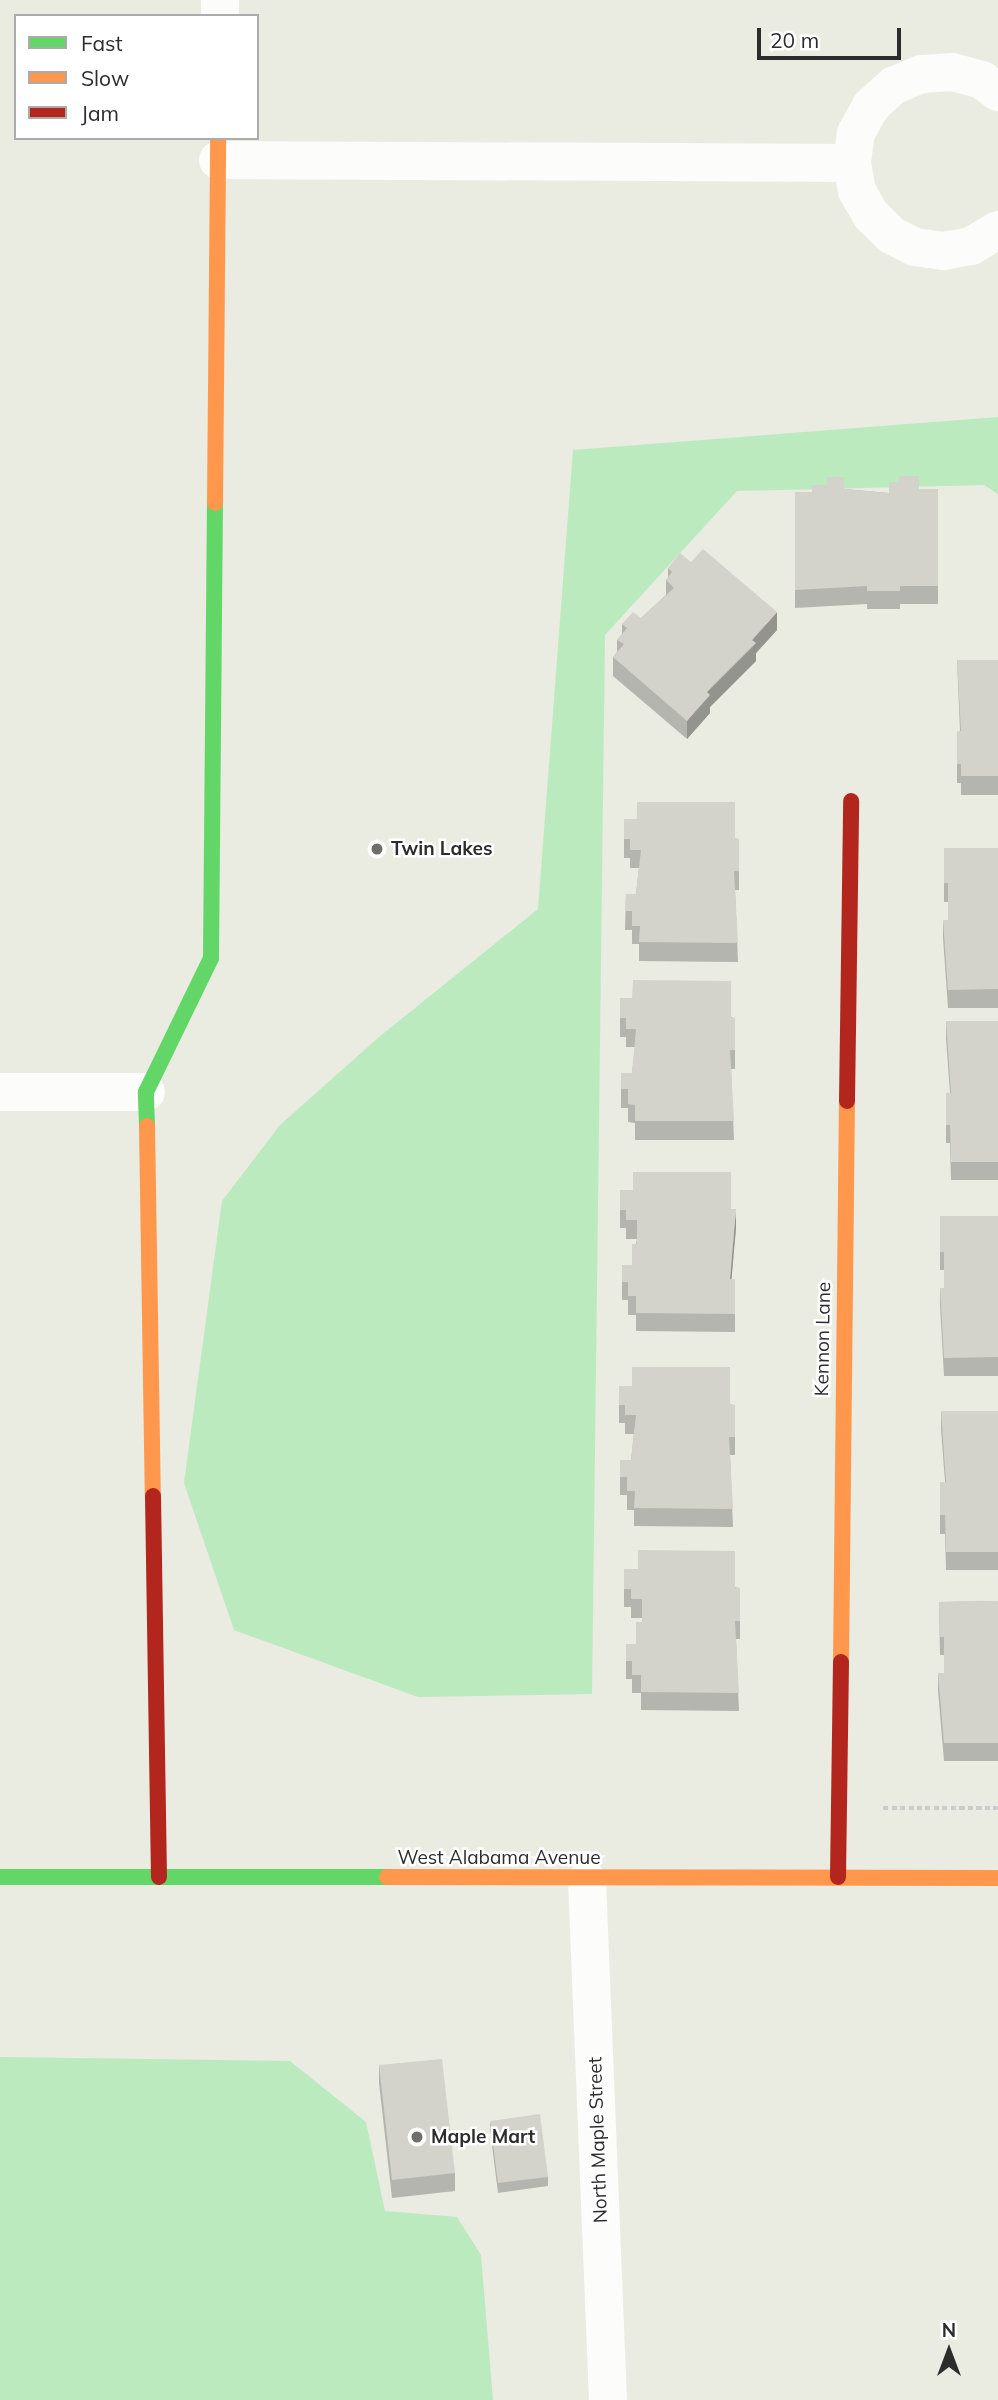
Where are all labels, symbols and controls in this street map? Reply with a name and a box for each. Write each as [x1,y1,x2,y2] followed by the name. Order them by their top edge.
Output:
[14,14,259,140] legend
[760,14,904,58] scale bar
[770,27,819,53] text: 20 m
[81,30,123,56] text: Fast
[81,65,129,91] text: Slow
[81,100,119,126] text: Jam
[391,838,493,860] place label: Twin Lakes
[369,841,385,857] marker: Twin Lakes
[811,1282,835,1396] street label: Kennon Lane
[397,1847,601,1869] street label: West Alabama Avenue
[584,2056,612,2224] street label: North Maple Street
[431,2126,535,2148] place label: Maple Mart
[409,2129,425,2145] marker: Maple Mart
[914,2316,984,2386] north arrow
[942,2318,956,2342] text: N

